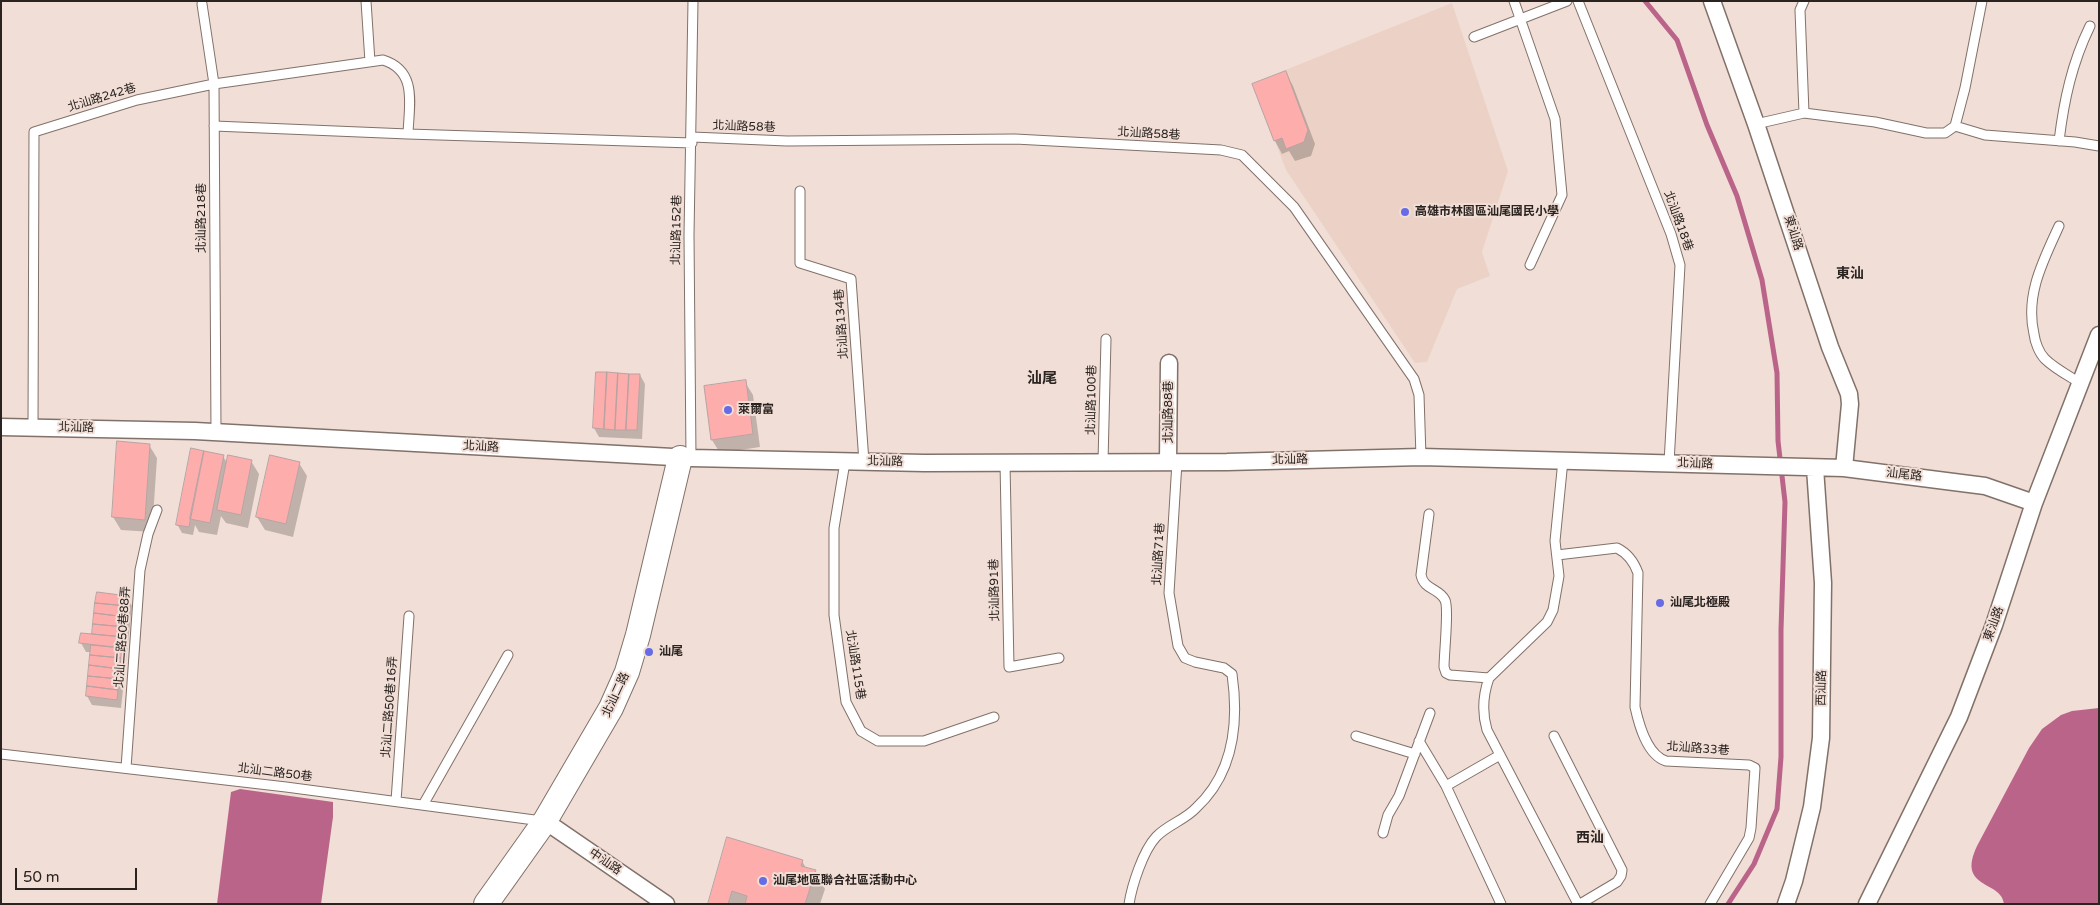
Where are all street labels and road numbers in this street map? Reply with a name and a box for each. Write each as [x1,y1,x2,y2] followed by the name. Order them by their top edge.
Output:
[66,81,138,115] street label: 北汕路242巷
[712,119,776,135] street label: 北汕路58巷
[1117,125,1181,143] street label: 北汕路58巷
[195,183,209,253] street label: 北汕路218巷
[1660,189,1696,253] street label: 北汕路18巷
[669,195,685,265] street label: 北汕路152巷
[1781,214,1805,252] street label: 東汕路
[832,288,852,360] street label: 北汕路134巷
[1084,365,1100,435] street label: 北汕路100巷
[1162,380,1176,444] street label: 北汕路88巷
[58,420,94,436] street label: 北汕路
[463,439,499,455] street label: 北汕路
[1272,452,1308,468] street label: 北汕路
[867,454,903,470] street label: 北汕路
[1677,456,1713,472] street label: 北汕路
[1885,466,1923,484] street label: 汕尾路
[1150,522,1168,586] street label: 北汕路71巷
[987,558,1003,622] street label: 北汕路91巷
[112,586,134,688] street label: 北汕二路50巷88弄
[1981,605,2007,643] street label: 東汕路
[842,629,868,701] street label: 北汕路115巷
[379,656,401,758] street label: 北汕二路50巷16弄
[599,670,633,720] street label: 北汕二路
[1814,670,1830,706] street label: 西汕路
[1666,740,1730,758] street label: 北汕路33巷
[237,761,313,785] street label: 北汕二路50巷
[586,846,624,878] street label: 中汕路

